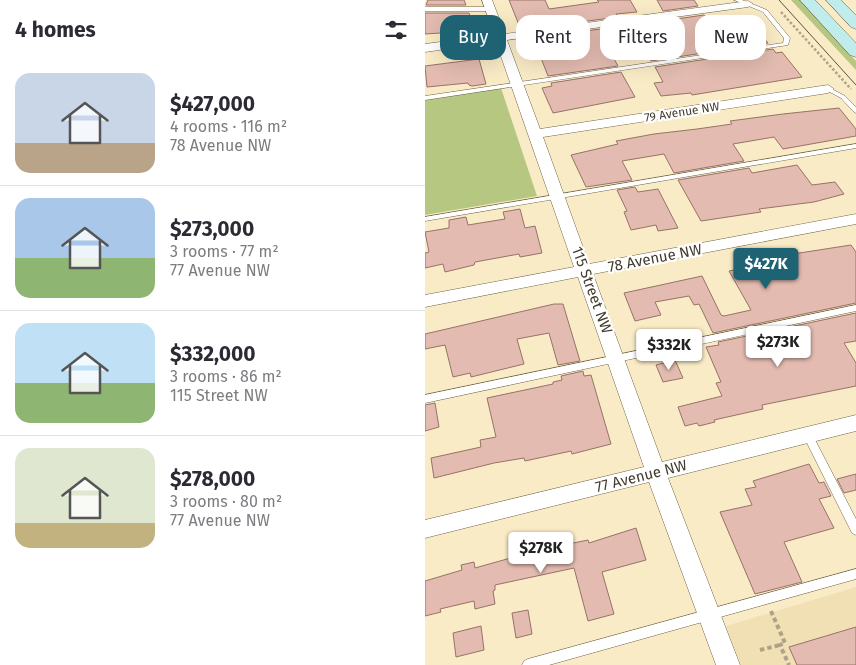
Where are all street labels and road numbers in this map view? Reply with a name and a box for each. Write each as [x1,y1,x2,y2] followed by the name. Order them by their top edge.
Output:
[644,99,721,125] street label: 79 Avenue NW
[607,240,704,276] street label: 78 Avenue NW
[568,244,616,337] street label: 115 Street NW
[593,456,689,496] street label: 77 Avenue NW

